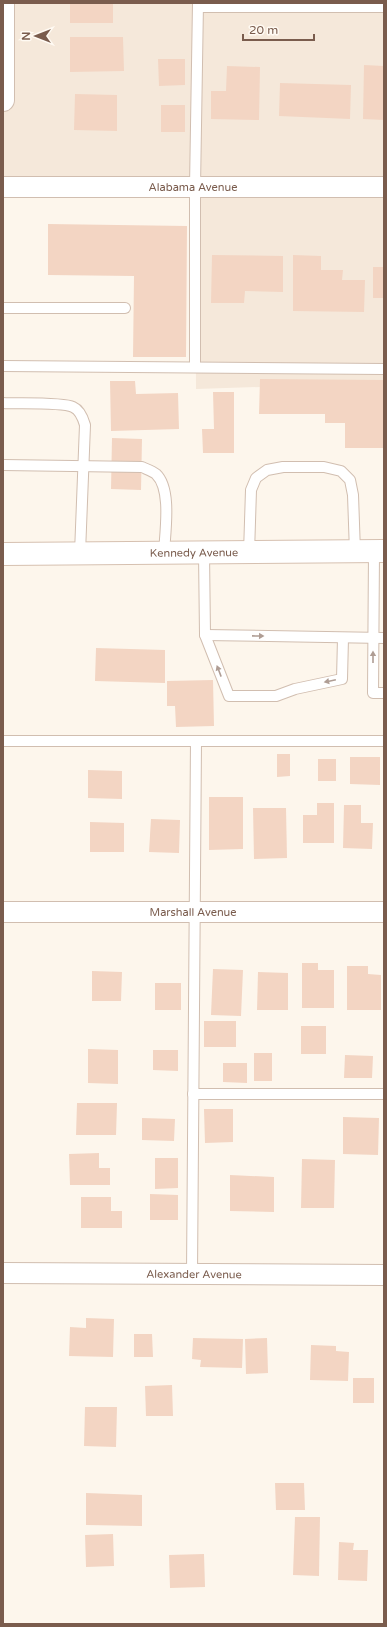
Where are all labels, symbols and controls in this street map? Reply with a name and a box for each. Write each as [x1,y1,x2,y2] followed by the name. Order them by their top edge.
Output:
[16,16,56,56] north arrow
[243,16,314,42] scale bar
[249,23,278,37] text: 20 m
[20,32,33,40] text: N
[149,181,237,194] street label: Alabama Avenue
[150,546,238,559] street label: Kennedy Avenue
[252,633,265,639] one-way arrow
[370,650,376,663] one-way arrow
[216,665,222,677] one-way arrow
[324,679,336,685] one-way arrow
[150,906,237,919] street label: Marshall Avenue
[146,1267,242,1281] street label: Alexander Avenue

